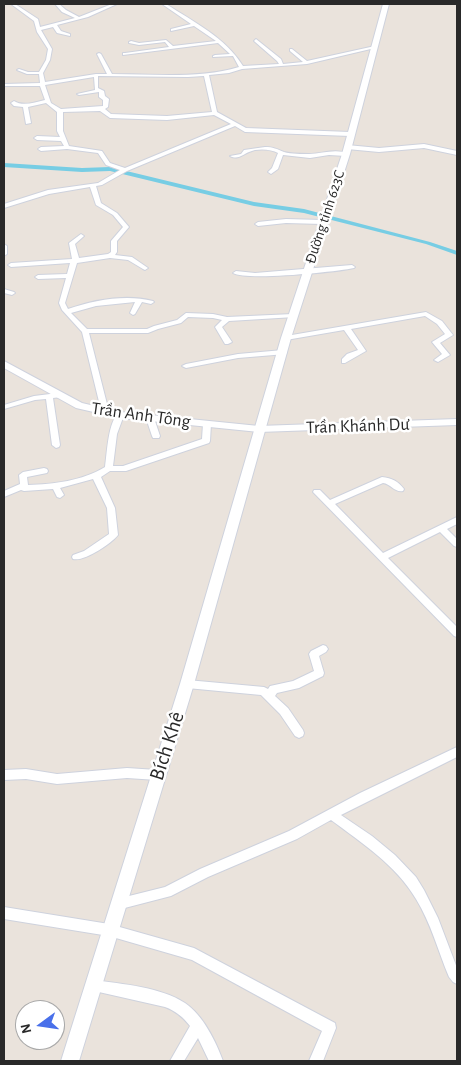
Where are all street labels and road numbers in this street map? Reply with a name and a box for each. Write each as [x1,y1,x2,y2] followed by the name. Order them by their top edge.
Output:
[301,168,349,266] street label: Đường tỉnh 623C
[90,397,192,433] street label: Trần Anh Tông
[306,413,410,439] street label: Trần Khánh Dư
[144,708,190,784] street label: Bích Khê

